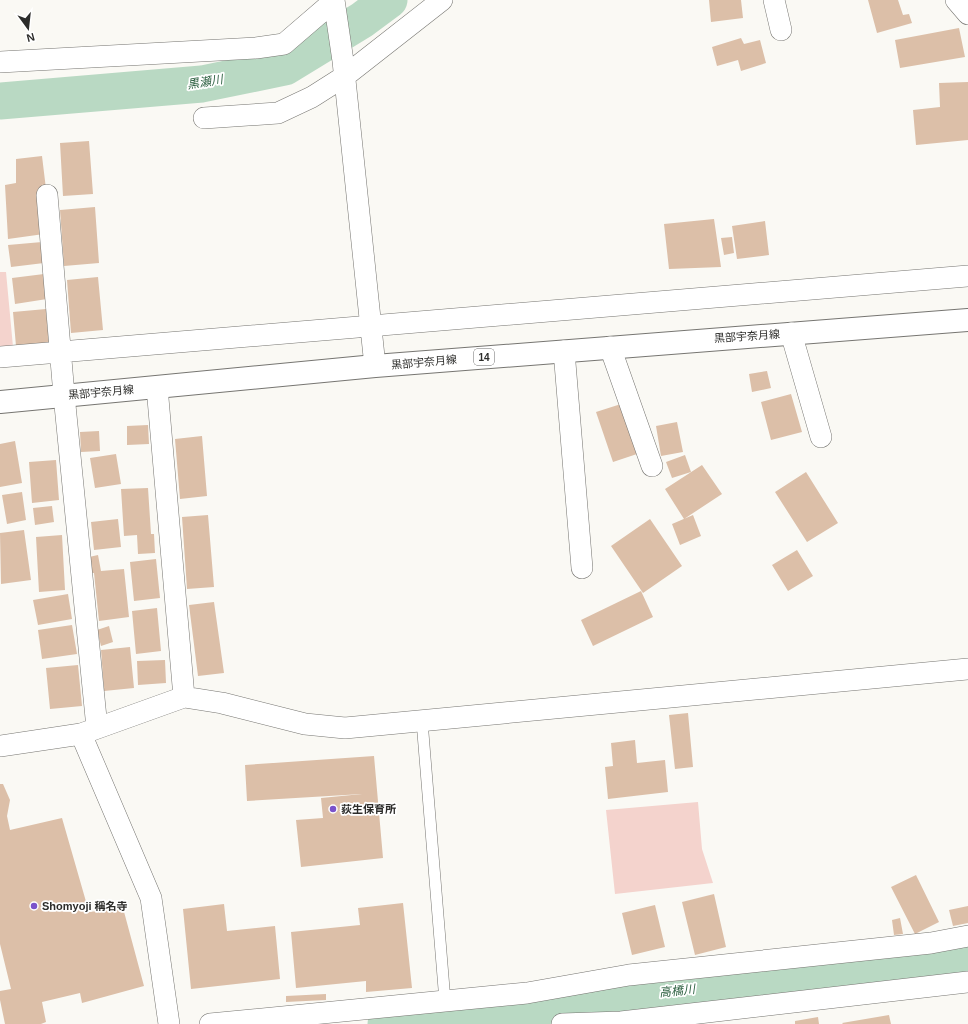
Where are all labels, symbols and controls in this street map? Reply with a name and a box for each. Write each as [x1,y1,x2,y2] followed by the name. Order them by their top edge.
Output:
[8,8,48,48] north arrow
[25,31,36,44] text: N
[186,72,226,92] water label: 黒瀬川
[714,328,780,344] street label: 黒部宇奈月線
[474,349,494,365] road number: 14
[391,353,457,371] street label: 黒部宇奈月線
[68,383,134,401] street label: 黒部宇奈月線
[341,803,396,815] place label: 荻生保育所
[328,804,338,814] marker: 荻生保育所
[42,900,128,912] place label: Shomyoji 稱名寺
[29,901,39,911] marker: Shomyoji 稱名寺
[658,982,698,1000] water label: 高橋川

